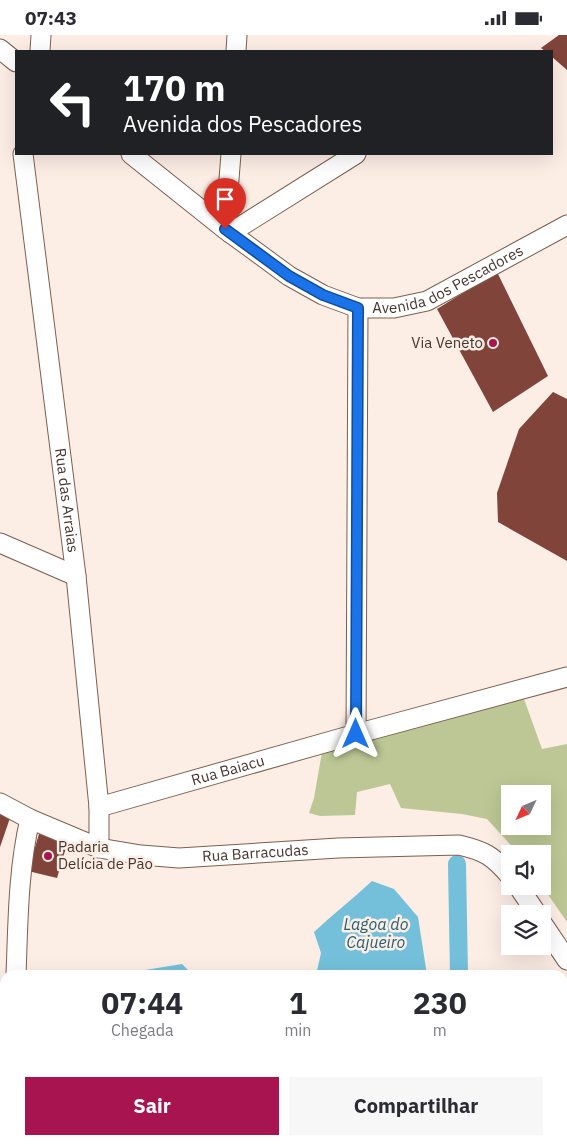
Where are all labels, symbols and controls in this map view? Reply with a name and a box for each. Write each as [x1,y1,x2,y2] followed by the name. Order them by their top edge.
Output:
[25,6,77,30] text: 07:43
[123,65,226,111] text: 170 m
[40,70,105,135] icon: left
[123,109,362,138] text: Avenida dos Pescadores
[204,178,246,229] pin
[211,185,239,213] icon: arrive
[372,241,526,317] street label: Avenida dos Pescadores
[411,333,483,352] place label: Via Veneto
[487,337,499,349] marker: Via Veneto
[51,447,83,553] street label: Rua das Arraias
[329,707,381,759] position arrow
[189,750,267,789] street label: Rua Baiacu
[501,785,551,835] north arrow
[501,785,551,955] map controls
[58,837,153,873] place label: Padaria Delícia de Pão
[201,840,309,866] street label: Rua Barracudas
[501,845,551,895] button: sound
[42,850,54,862] marker: Padaria Delícia de Pão
[501,905,551,955] button: layers
[344,914,409,952] water label: Lagoa do Cajueiro
[101,983,183,1022] text: 07:44
[289,983,307,1022] text: 1
[413,983,467,1022] text: 230
[111,1020,173,1040] text: Chegada
[284,1020,311,1040] text: min
[433,1020,447,1040] text: m
[25,1077,279,1135] button: Sair
[289,1077,543,1135] button: Compartilhar

